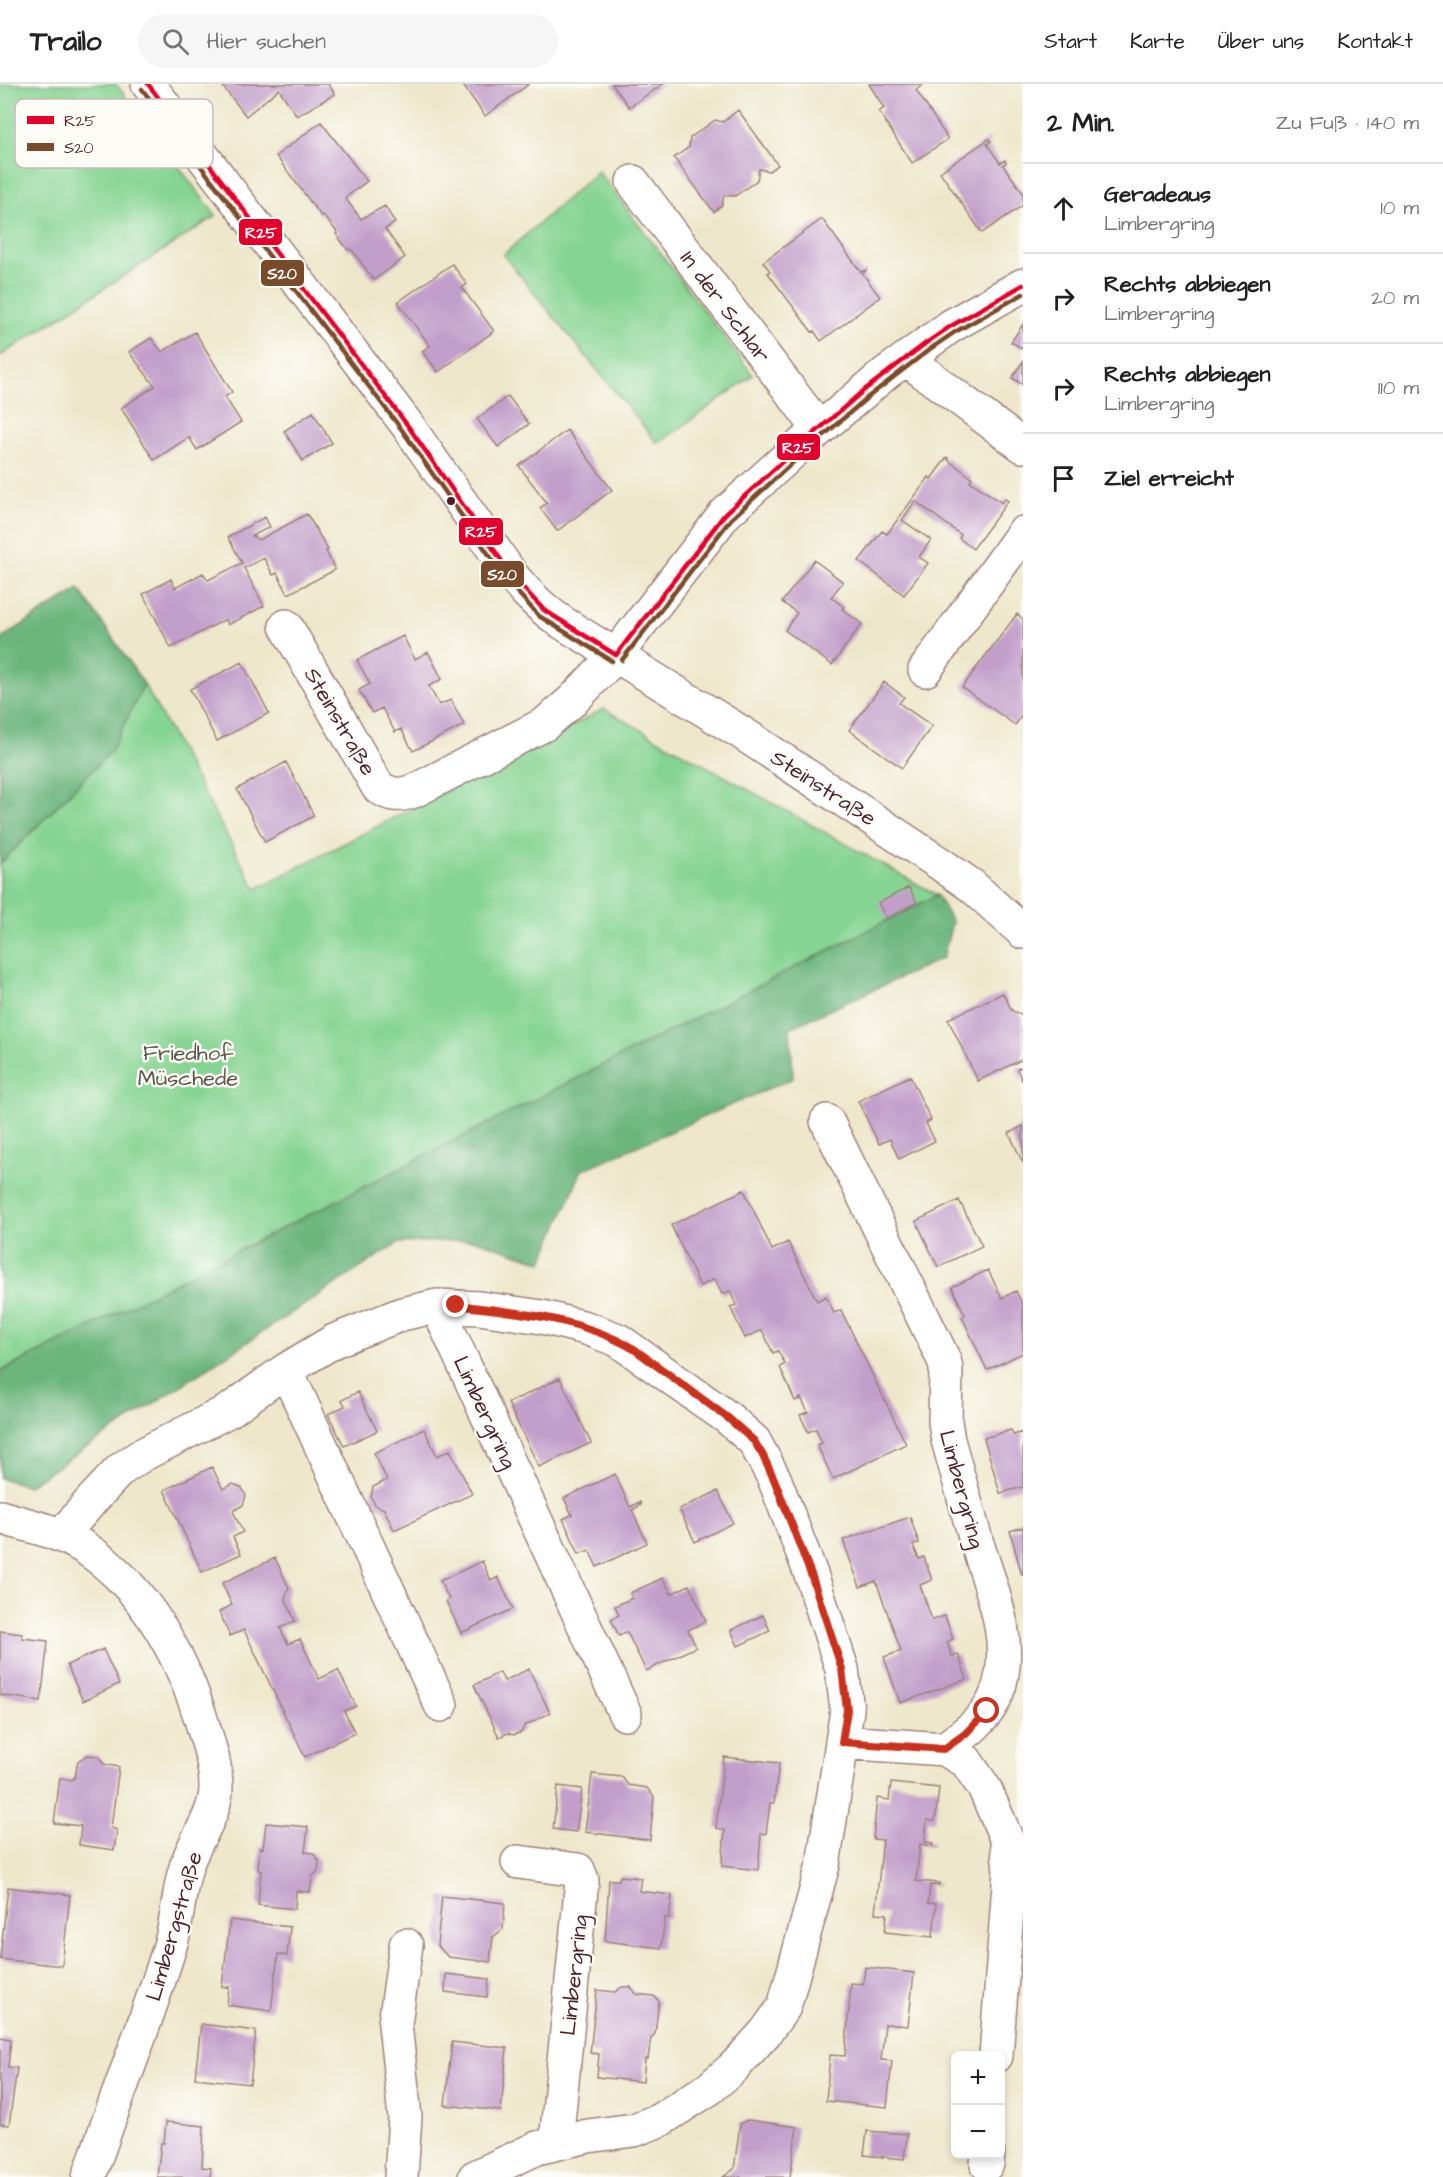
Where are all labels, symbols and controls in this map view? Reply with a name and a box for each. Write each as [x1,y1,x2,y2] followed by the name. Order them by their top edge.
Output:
[138,14,558,68] search box
[30,22,102,61] text: Trailo
[159,25,192,58] icon: search
[207,26,326,57] text: Hier suchen
[1044,27,1097,56] text: Start
[1130,27,1185,56] text: Karte
[1218,27,1304,56] text: Über uns
[1337,27,1413,56] text: Kontakt
[15,99,213,168] legend
[1047,105,1114,141] text: 2 Min.
[1276,109,1419,137] text: Zu Fuß · 140 m
[64,110,97,132] text: R25
[64,137,94,159] text: S20
[1104,179,1211,210] text: Geradeaus
[1047,192,1080,225] icon: ahead
[1380,194,1419,222] text: 10 m
[1104,210,1214,238] text: Limbergring
[238,218,283,246] line badge: R25
[245,222,278,244] text: R25
[672,244,777,369] street label: In der Schlar
[260,259,305,287] line badge: S20
[266,263,297,285] text: S20
[1104,269,1271,300] text: Rechts abbiegen
[1047,282,1080,315] icon: right
[1371,284,1419,312] text: 20 m
[1104,300,1214,328] text: Limbergring
[1104,359,1271,390] text: Rechts abbiegen
[1047,372,1080,405] icon: right
[1378,374,1419,402] text: 110 m
[1104,390,1214,418] text: Limbergring
[776,433,821,461] line badge: R25
[782,437,815,459] text: R25
[1047,462,1080,495] icon: arrive
[1104,463,1234,494] text: Ziel erreicht
[445,495,457,507] unlabelled marker
[458,517,504,546] line badge: R25
[465,521,498,543] text: R25
[480,560,525,588] line badge: S20
[486,564,517,586] text: S20
[296,662,383,782] street label: Steinstraße
[764,743,882,834] street label: Steinstraße
[138,1038,238,1094] park label: Friedhof Müschede
[442,1291,468,1317] route end
[444,1351,524,1475] street label: Limbergring
[930,1427,992,1552] street label: Limbergring
[973,1697,999,1723] route start
[138,1848,212,2005] street label: Limbergstraße
[553,1913,597,2037] street label: Limbergring
[951,2051,1005,2159] map controls
[951,2051,1005,2105] button: +
[951,2105,1005,2159] button: −

